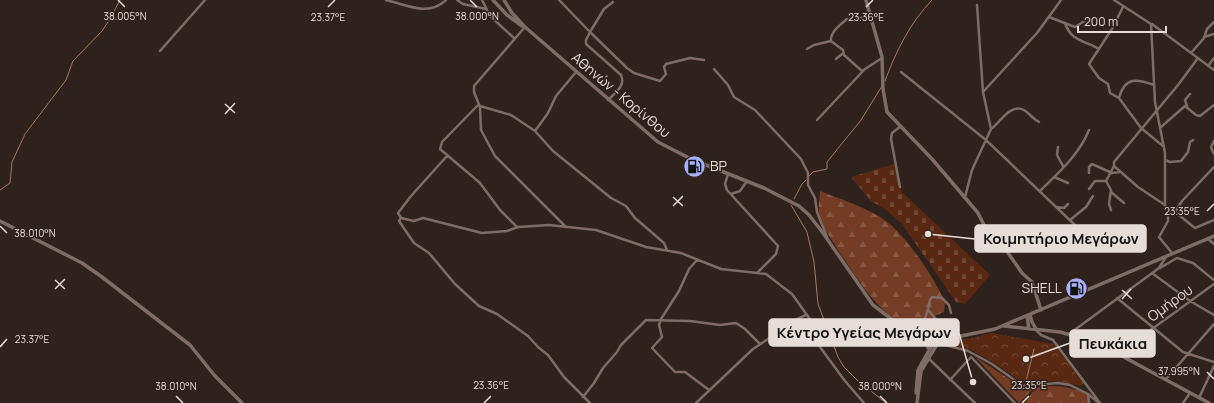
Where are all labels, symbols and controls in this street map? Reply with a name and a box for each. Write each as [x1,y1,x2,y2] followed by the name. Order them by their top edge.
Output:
[1078,8,1166,34] scale bar
[103,9,147,23] text: 38.005°N
[455,9,499,23] text: 38.000°N
[311,10,346,24] text: 23.37°E
[848,10,884,24] text: 23.36°E
[1084,13,1118,30] text: 200 m
[568,48,675,142] street label: Αθηνών - Κορίνθου
[681,153,707,179] fuel station icon: BP
[710,156,728,175] place label: BP
[1164,204,1200,218] text: 23.35°E
[975,225,1146,252] callout: Κοιμητήριο Μεγάρων
[14,226,56,240] text: 38.010°N
[983,228,1139,249] text: Κοιμητήριο Μεγάρων
[1064,275,1090,301] fuel station icon: SHELL
[1022,278,1062,297] place label: SHELL
[1143,280,1196,325] street label: Ομήρου
[769,319,959,346] callout: Κέντρο Υγείας Μεγάρων
[777,322,951,343] text: Κέντρο Υγείας Μεγάρων
[1070,330,1155,357] callout: Πευκάκια
[15,332,50,346] text: 23.37°E
[1079,333,1147,354] text: Πευκάκια
[1158,364,1200,378] text: 37.995°N
[473,378,509,392] text: 23.36°E
[1011,378,1047,392] text: 23.35°E
[155,379,197,393] text: 38.010°N
[858,379,902,393] text: 38.000°N

